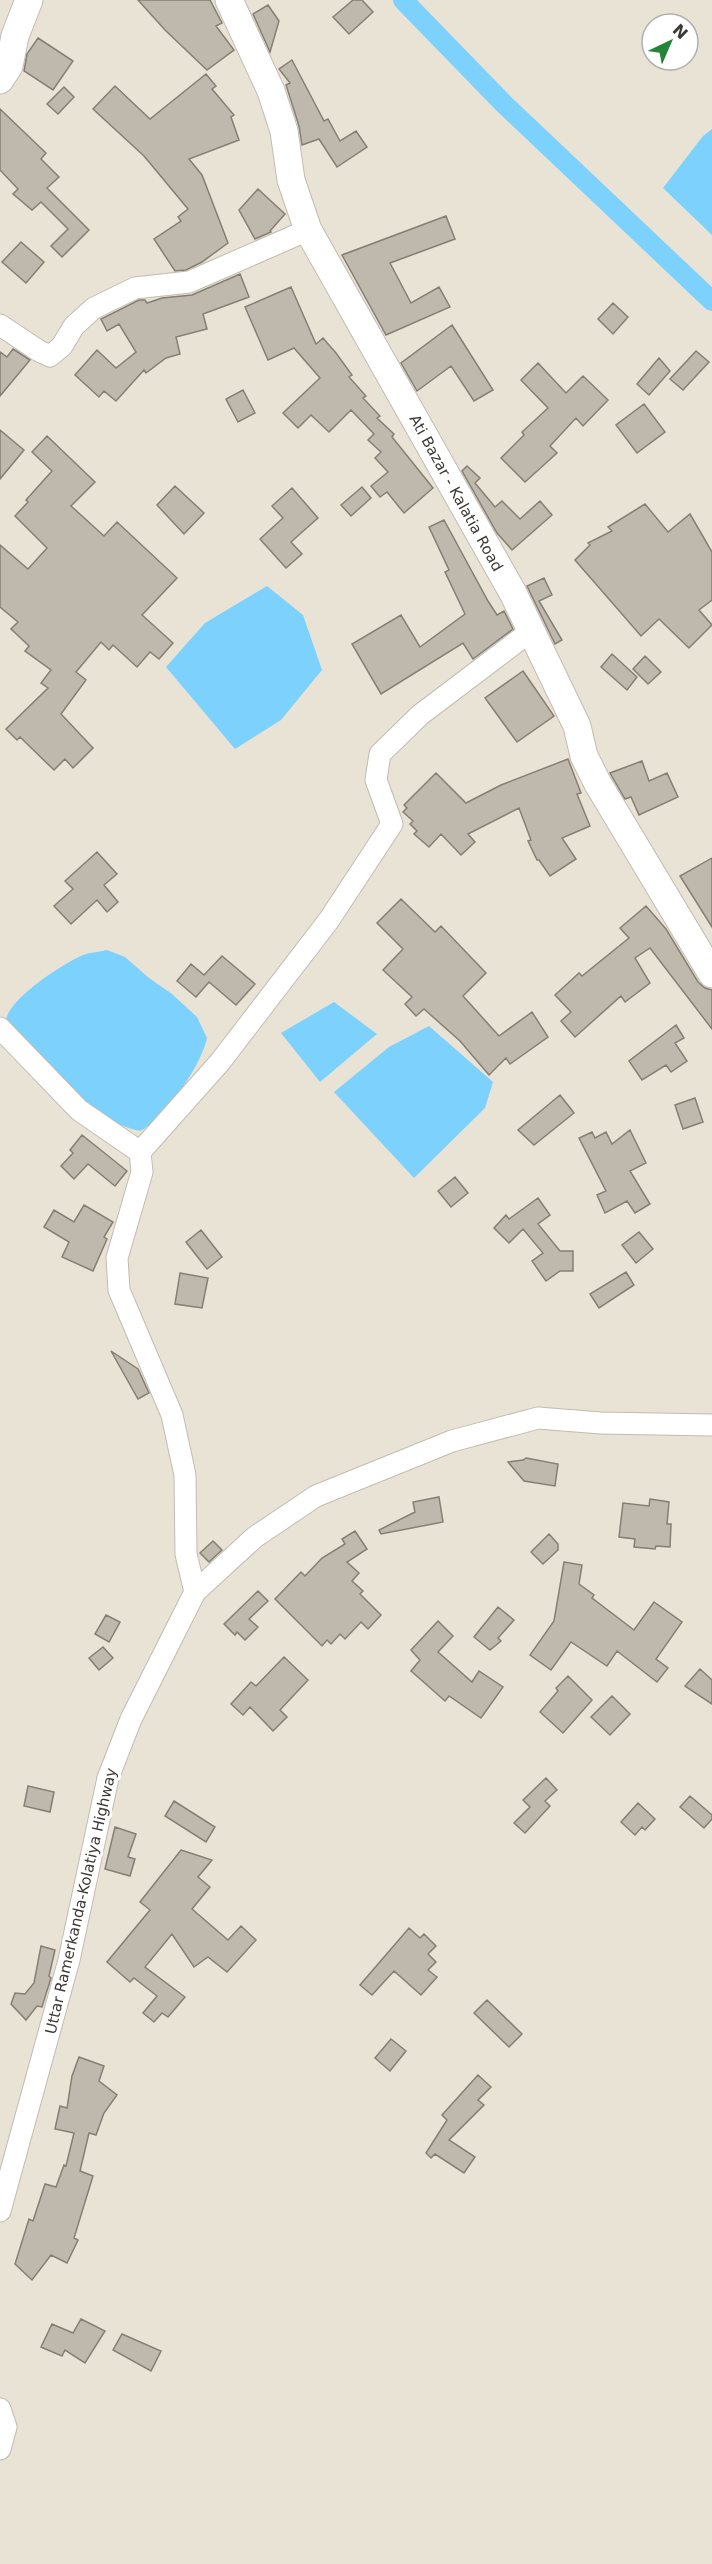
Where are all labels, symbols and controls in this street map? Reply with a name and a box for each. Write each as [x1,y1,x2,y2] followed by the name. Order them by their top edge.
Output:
[640,12,700,72] north arrow
[669,20,691,43] text: N
[405,412,507,574] street label: Ati Bazar - Kalatia Road
[42,1766,120,2036] street label: Uttar Ramerkanda-Kolatiya Highway

